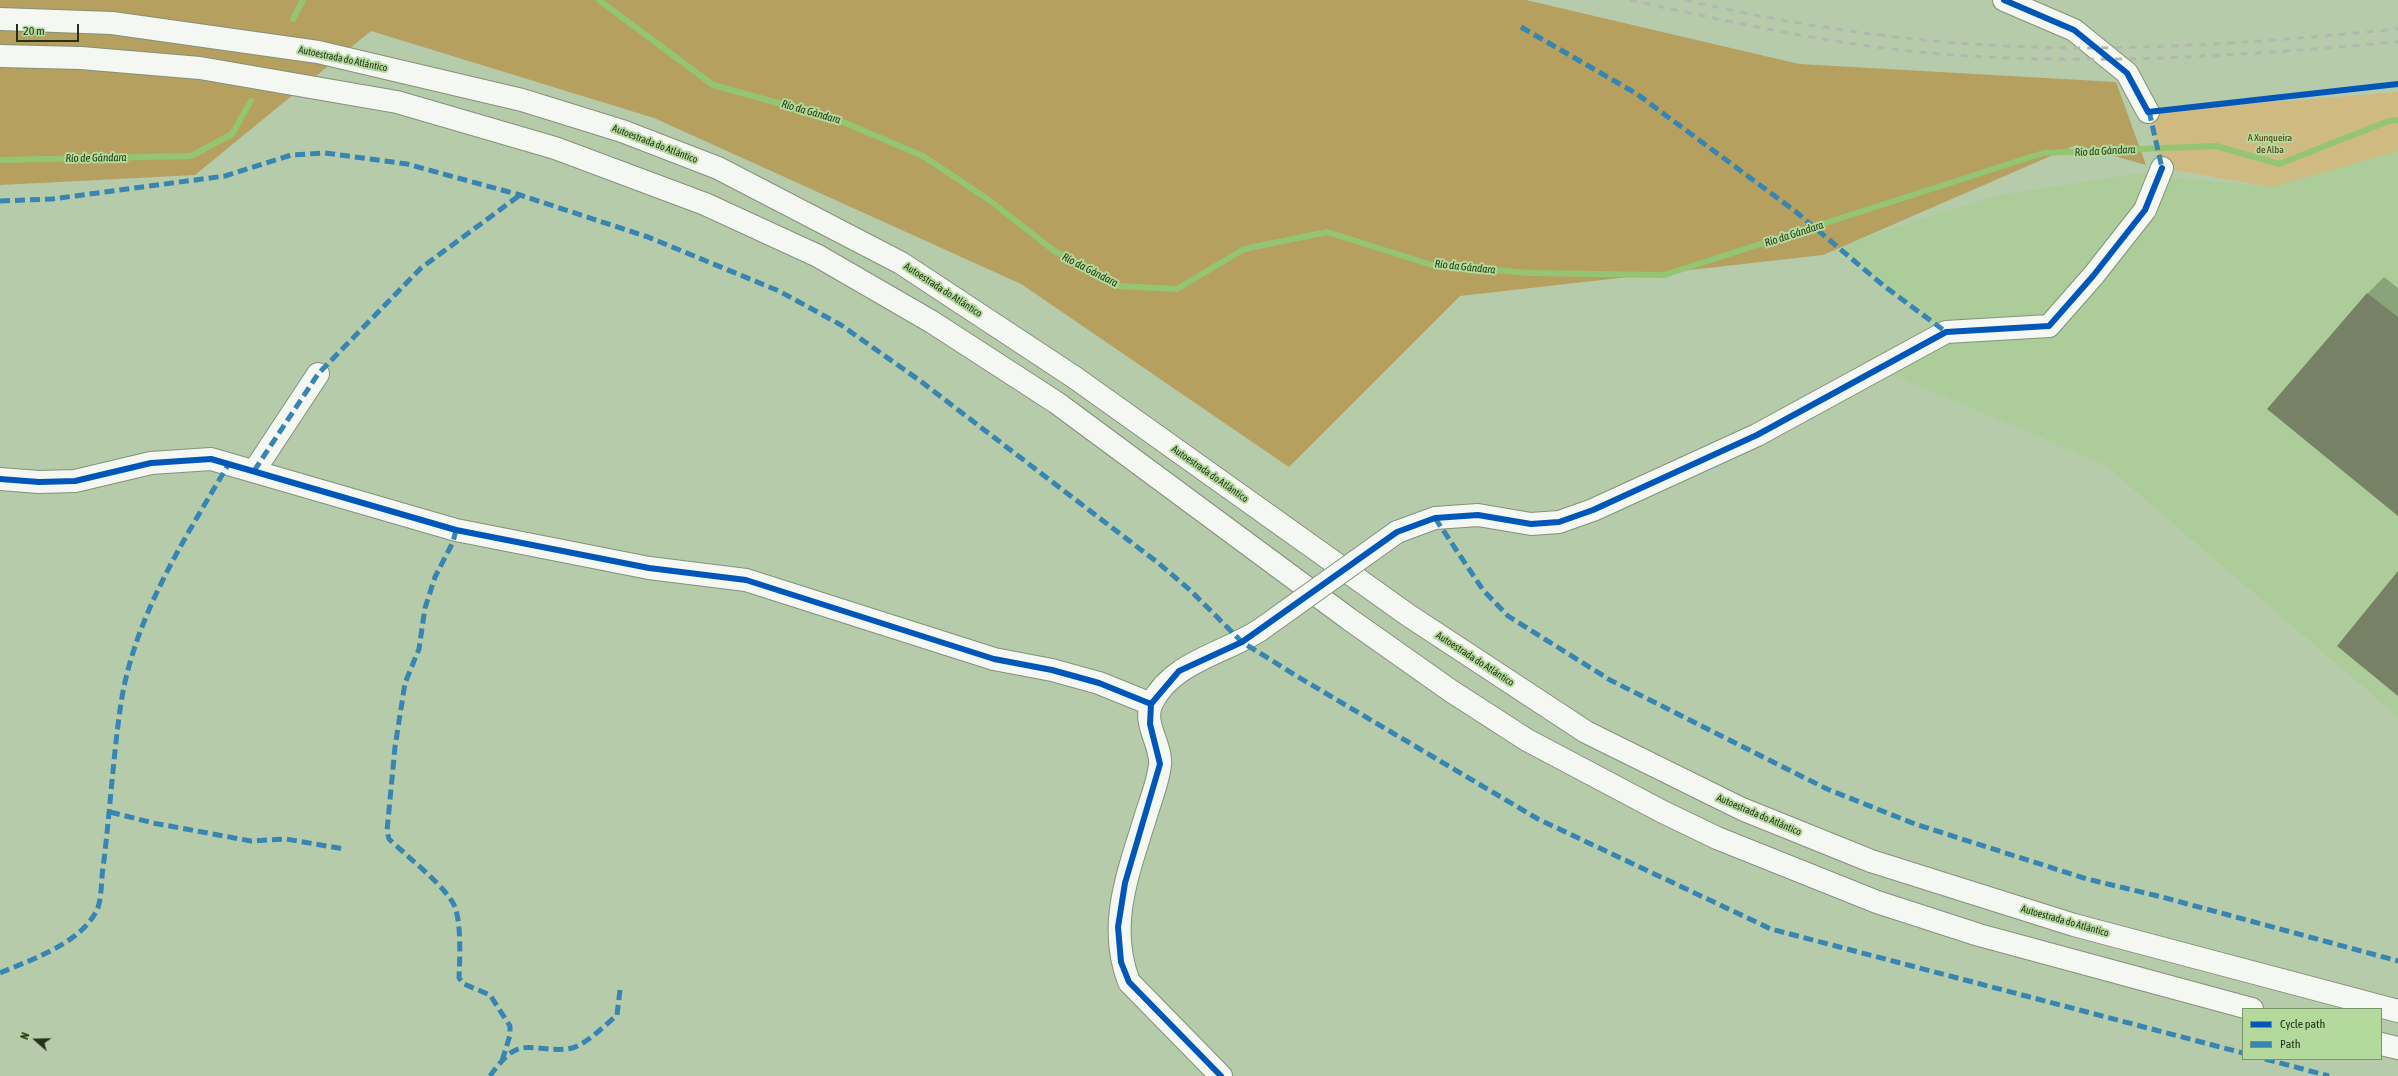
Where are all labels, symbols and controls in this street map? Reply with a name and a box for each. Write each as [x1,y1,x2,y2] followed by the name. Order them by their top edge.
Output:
[18,16,81,42] scale bar
[23,24,45,38] text: 20 m
[297,44,389,74] street label: Autoestrada do Atlántico
[780,97,842,127] water label: Río da Gándara
[611,122,699,166] street label: Autoestrada do Atlántico
[2248,132,2292,156] park label: A Xunqueira de Alba
[2074,143,2136,159] water label: Río da Gándara
[65,151,127,165] water label: Río de Gándara
[1763,218,1825,250] water label: Río da Gándara
[1060,250,1120,290] water label: Río da Gándara
[1434,257,1496,277] water label: Río da Gándara
[902,260,984,320] street label: Autoestrada do Atlántico
[1169,443,1251,505] street label: Autoestrada do Atlántico
[1434,629,1516,689] street label: Autoestrada do Atlántico
[1715,792,1803,838] street label: Autoestrada do Atlántico
[2020,903,2110,939] street label: Autoestrada do Atlántico
[2242,1008,2382,1060] legend
[2280,1017,2325,1031] text: Cycle path
[16,1020,56,1060] north arrow
[18,1031,31,1041] text: N
[2280,1037,2301,1051] text: Path

